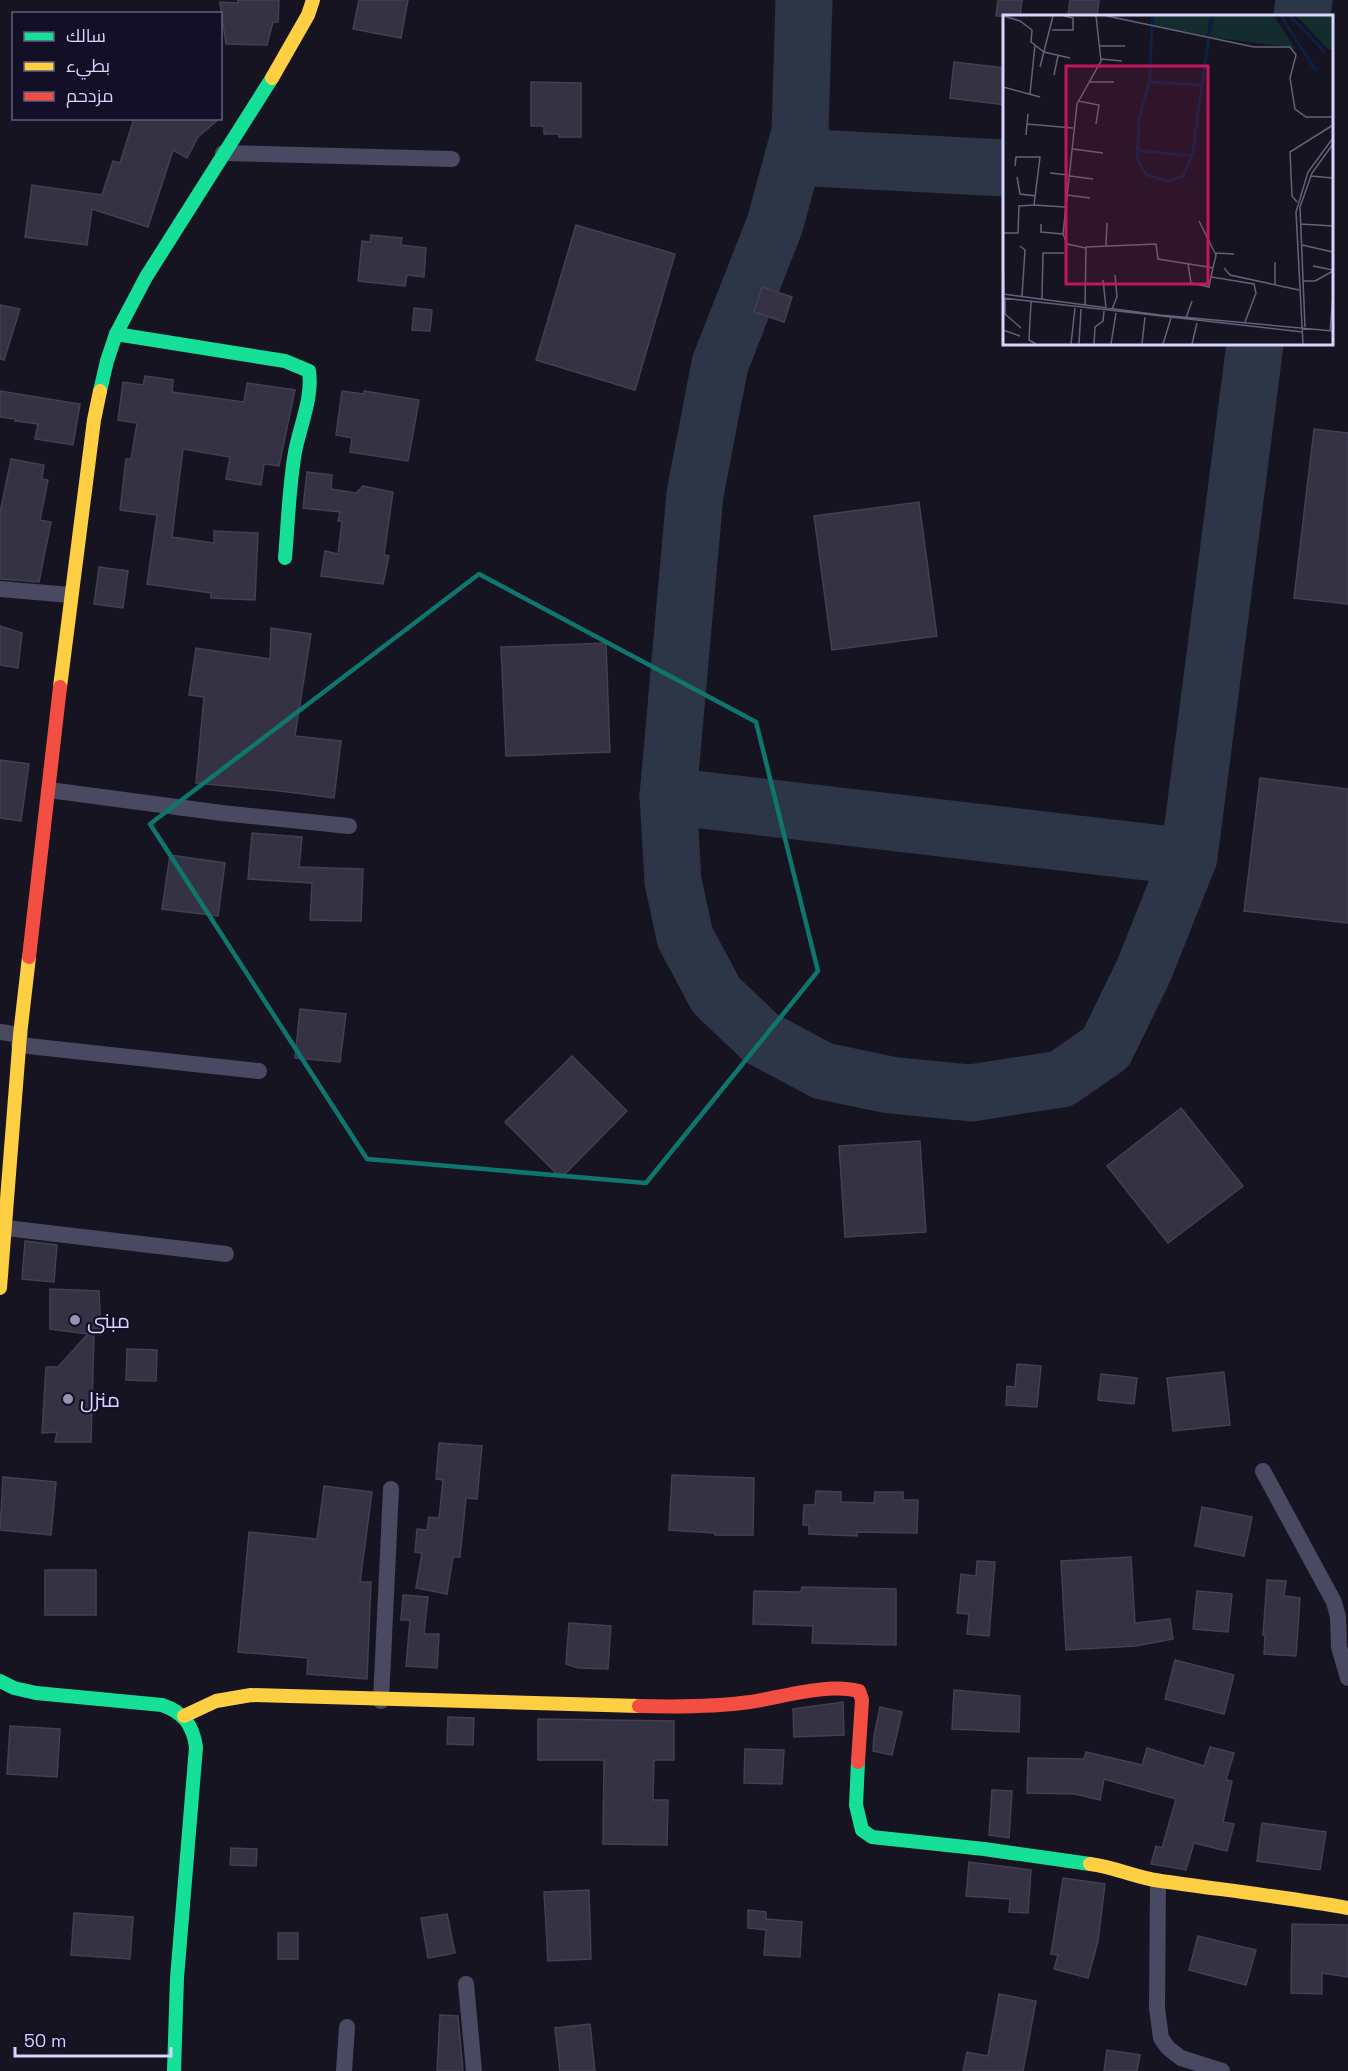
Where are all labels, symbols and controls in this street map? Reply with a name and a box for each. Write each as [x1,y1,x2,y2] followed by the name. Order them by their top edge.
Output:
[12,12,222,120] legend
[1003,15,1333,345] inset map
[66,24,106,47] text: سالك
[66,54,110,80] text: بطيء
[66,84,114,108] text: مزدحم
[87,1307,130,1334] place label: مبنى
[68,1313,82,1327] marker: مبنى
[80,1386,120,1413] place label: منزل
[61,1392,75,1406] marker: منزل
[15,2020,171,2058] scale bar
[24,2029,66,2052] text: 50 m

